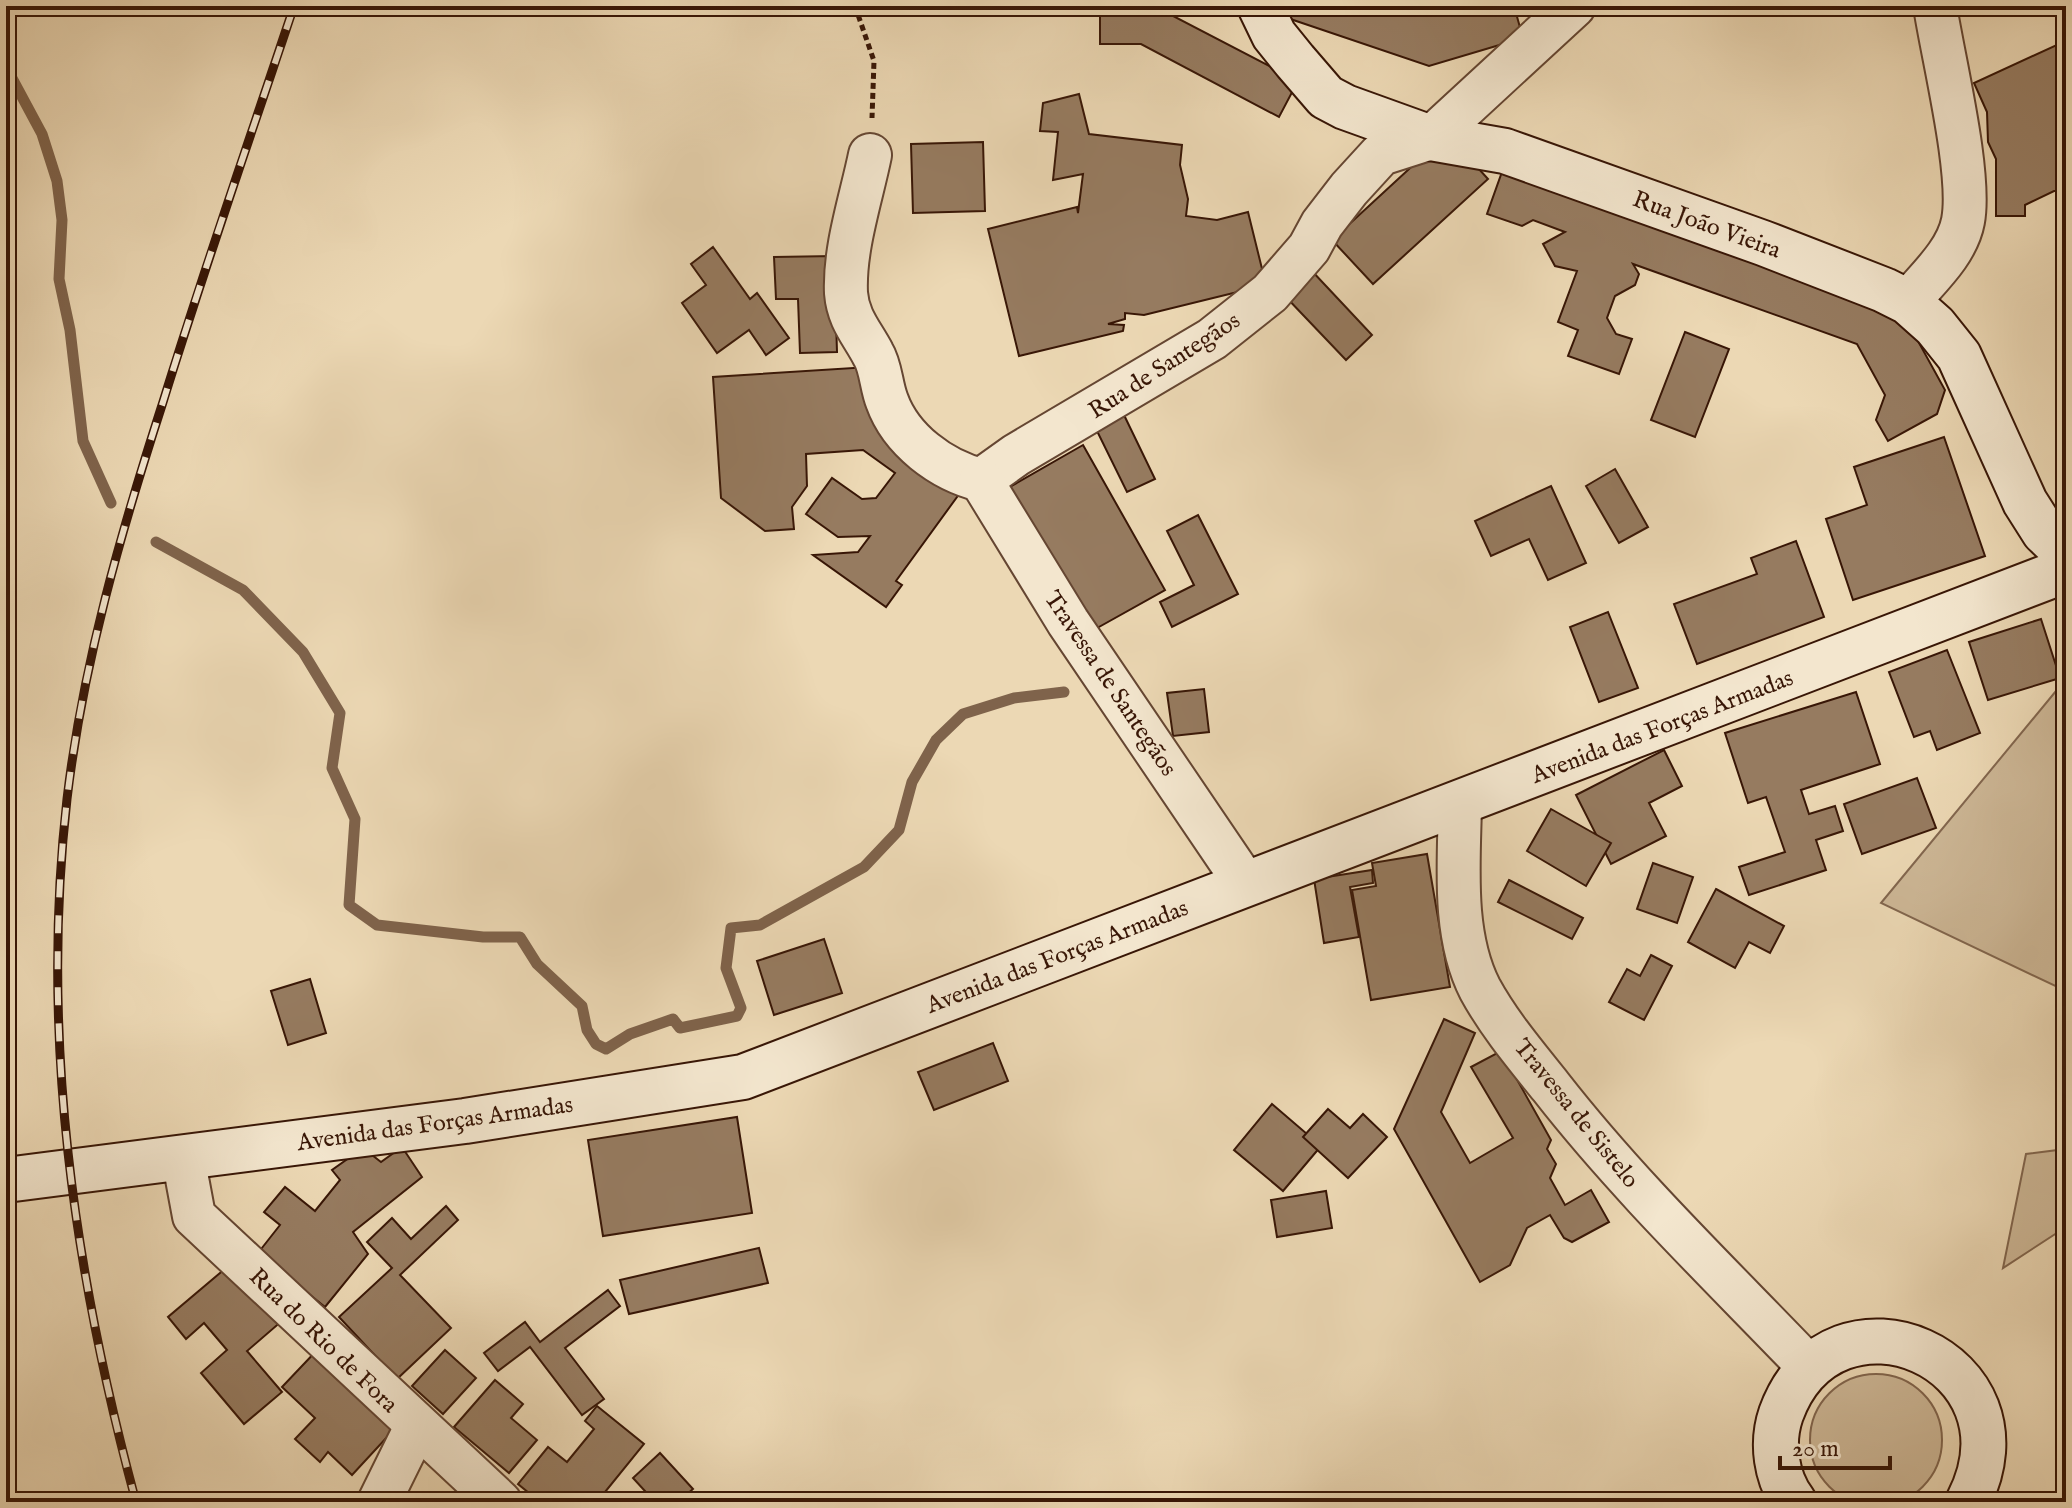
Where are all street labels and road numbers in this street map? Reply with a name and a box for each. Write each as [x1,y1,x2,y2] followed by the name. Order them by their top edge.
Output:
[1628,184,1785,267] street label: Rua João Vieira
[1083,306,1246,427] street label: Rua de Santegãos
[1036,585,1183,782] street label: Travessa de Santegãos
[1526,663,1798,792] street label: Avenida das Forças Armadas
[921,893,1193,1022] street label: Avenida das Forças Armadas
[1506,1033,1646,1195] street label: Travessa de Sistelo
[294,1090,575,1159] street label: Avenida das Forças Armadas
[242,1262,405,1421] street label: Rua do Rio de Fora

